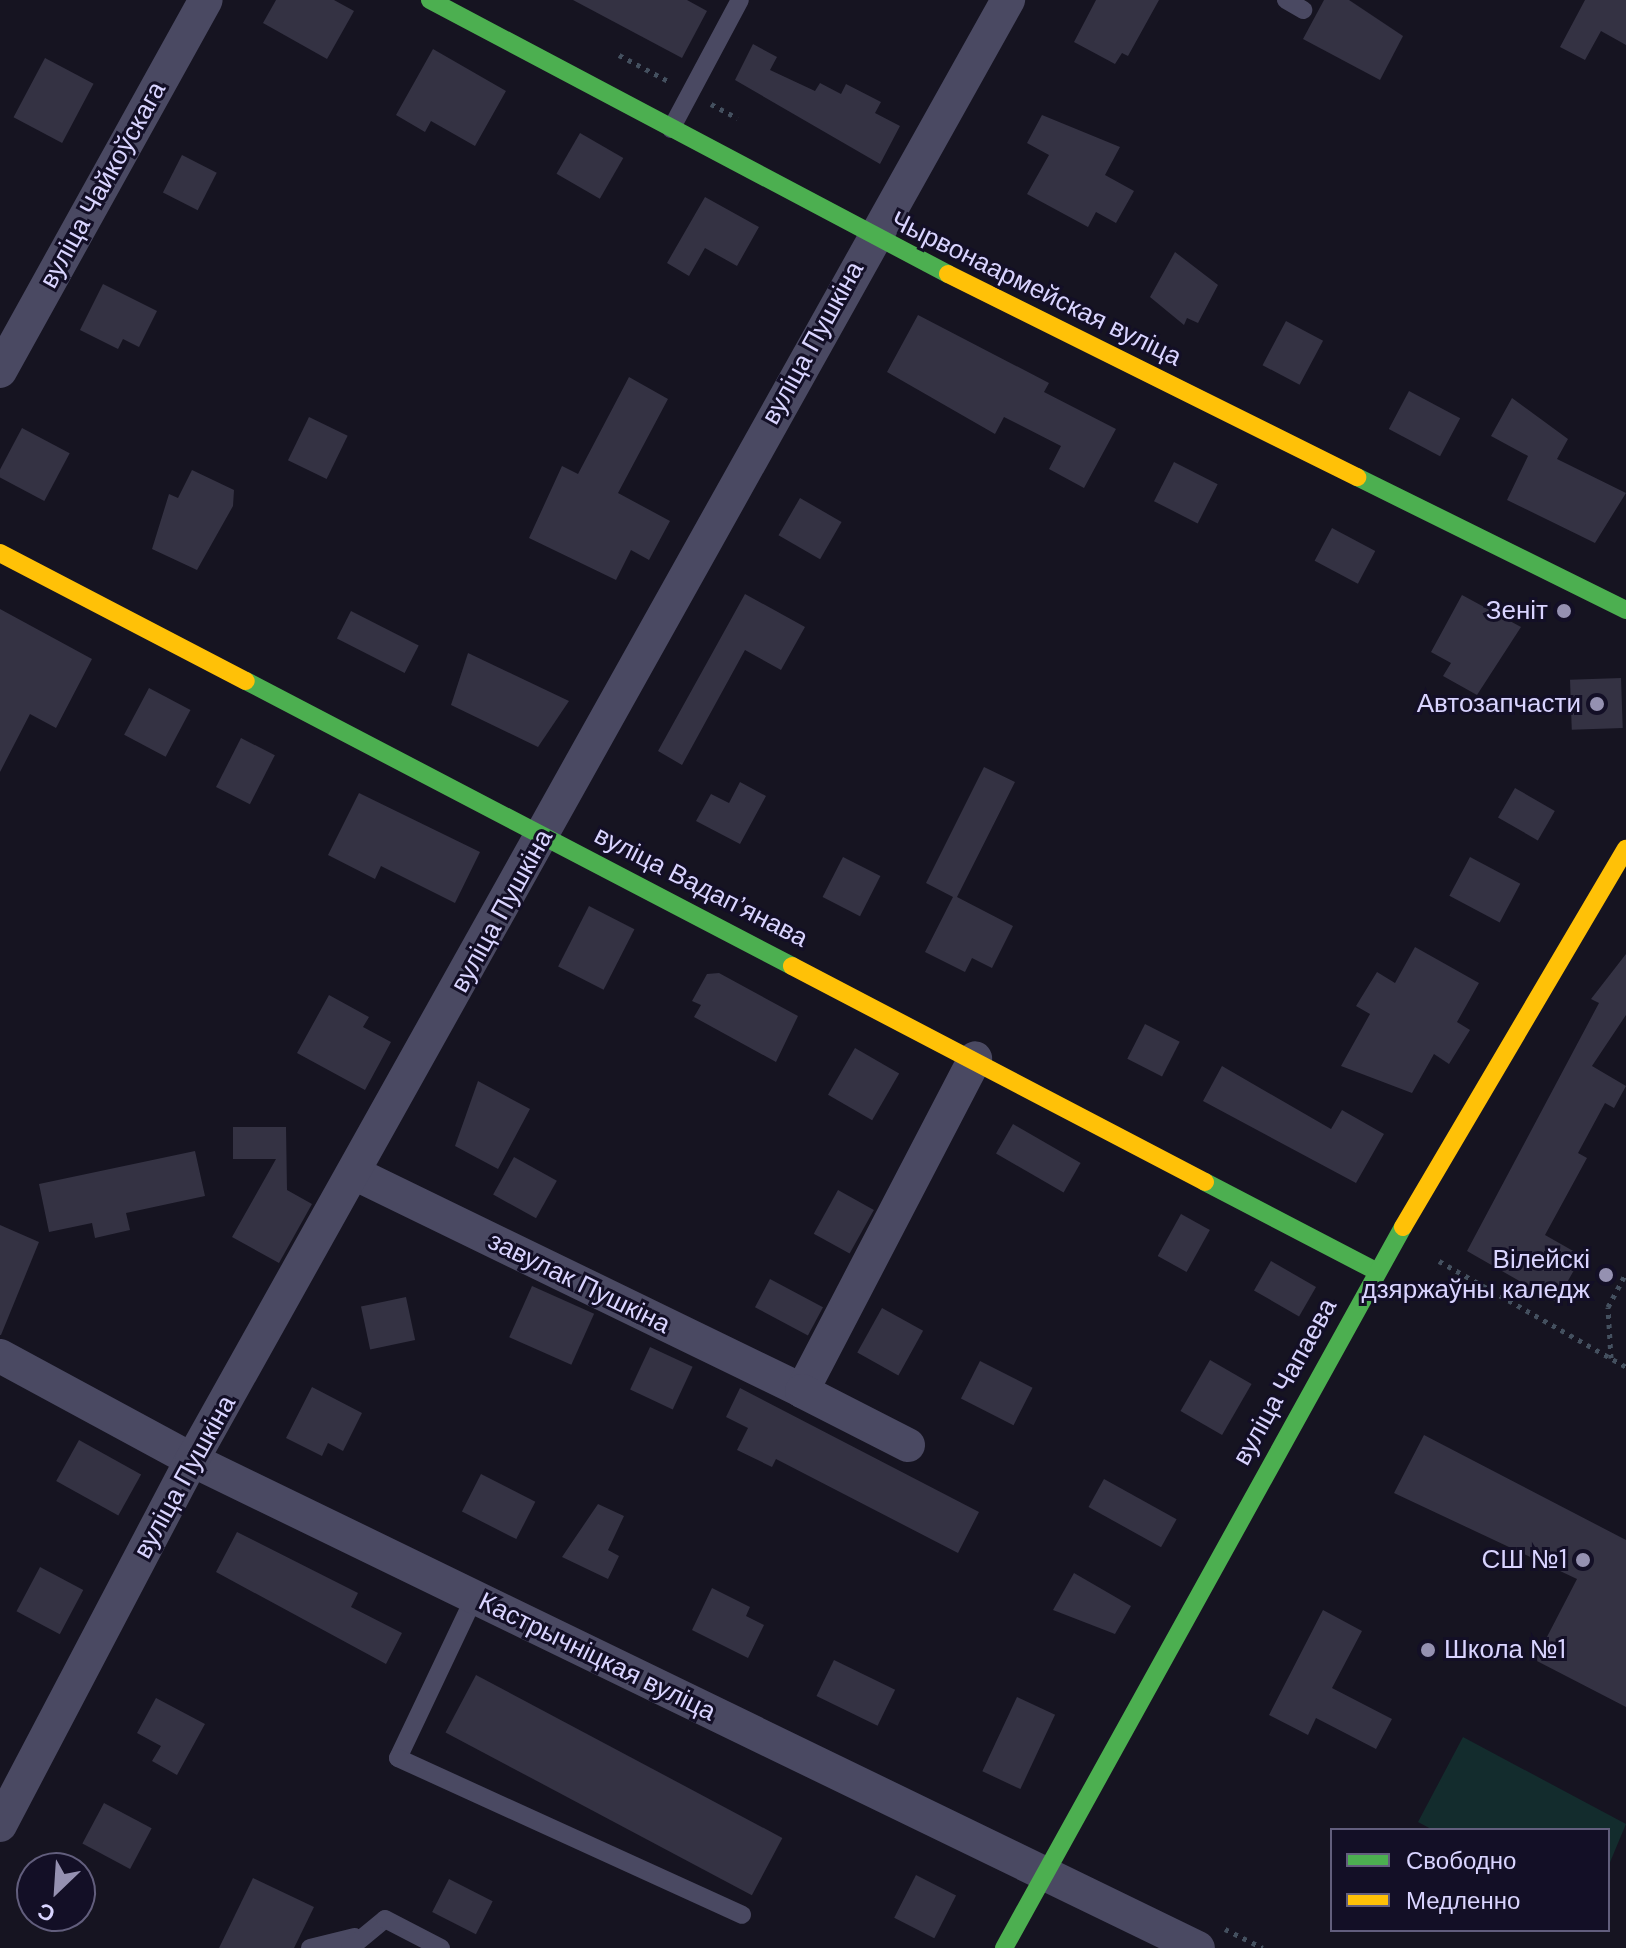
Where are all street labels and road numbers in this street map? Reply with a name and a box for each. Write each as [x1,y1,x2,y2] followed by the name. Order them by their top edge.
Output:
[33,76,173,294] street label: вуліца Чайкоўскага
[886,205,1186,373] street label: Чырвонаармейская вуліца
[755,256,871,430] street label: вуліца Пушкіна
[589,820,813,954] street label: вуліца Вадапʼянава
[444,824,560,998] street label: вуліца Пушкіна
[483,1225,675,1341] street label: завулак Пушкіна
[1226,1293,1344,1471] street label: вуліца Чапаева
[127,1390,243,1564] street label: вуліца Пушкіна
[473,1586,721,1728] street label: Кастрычніцкая вуліца

